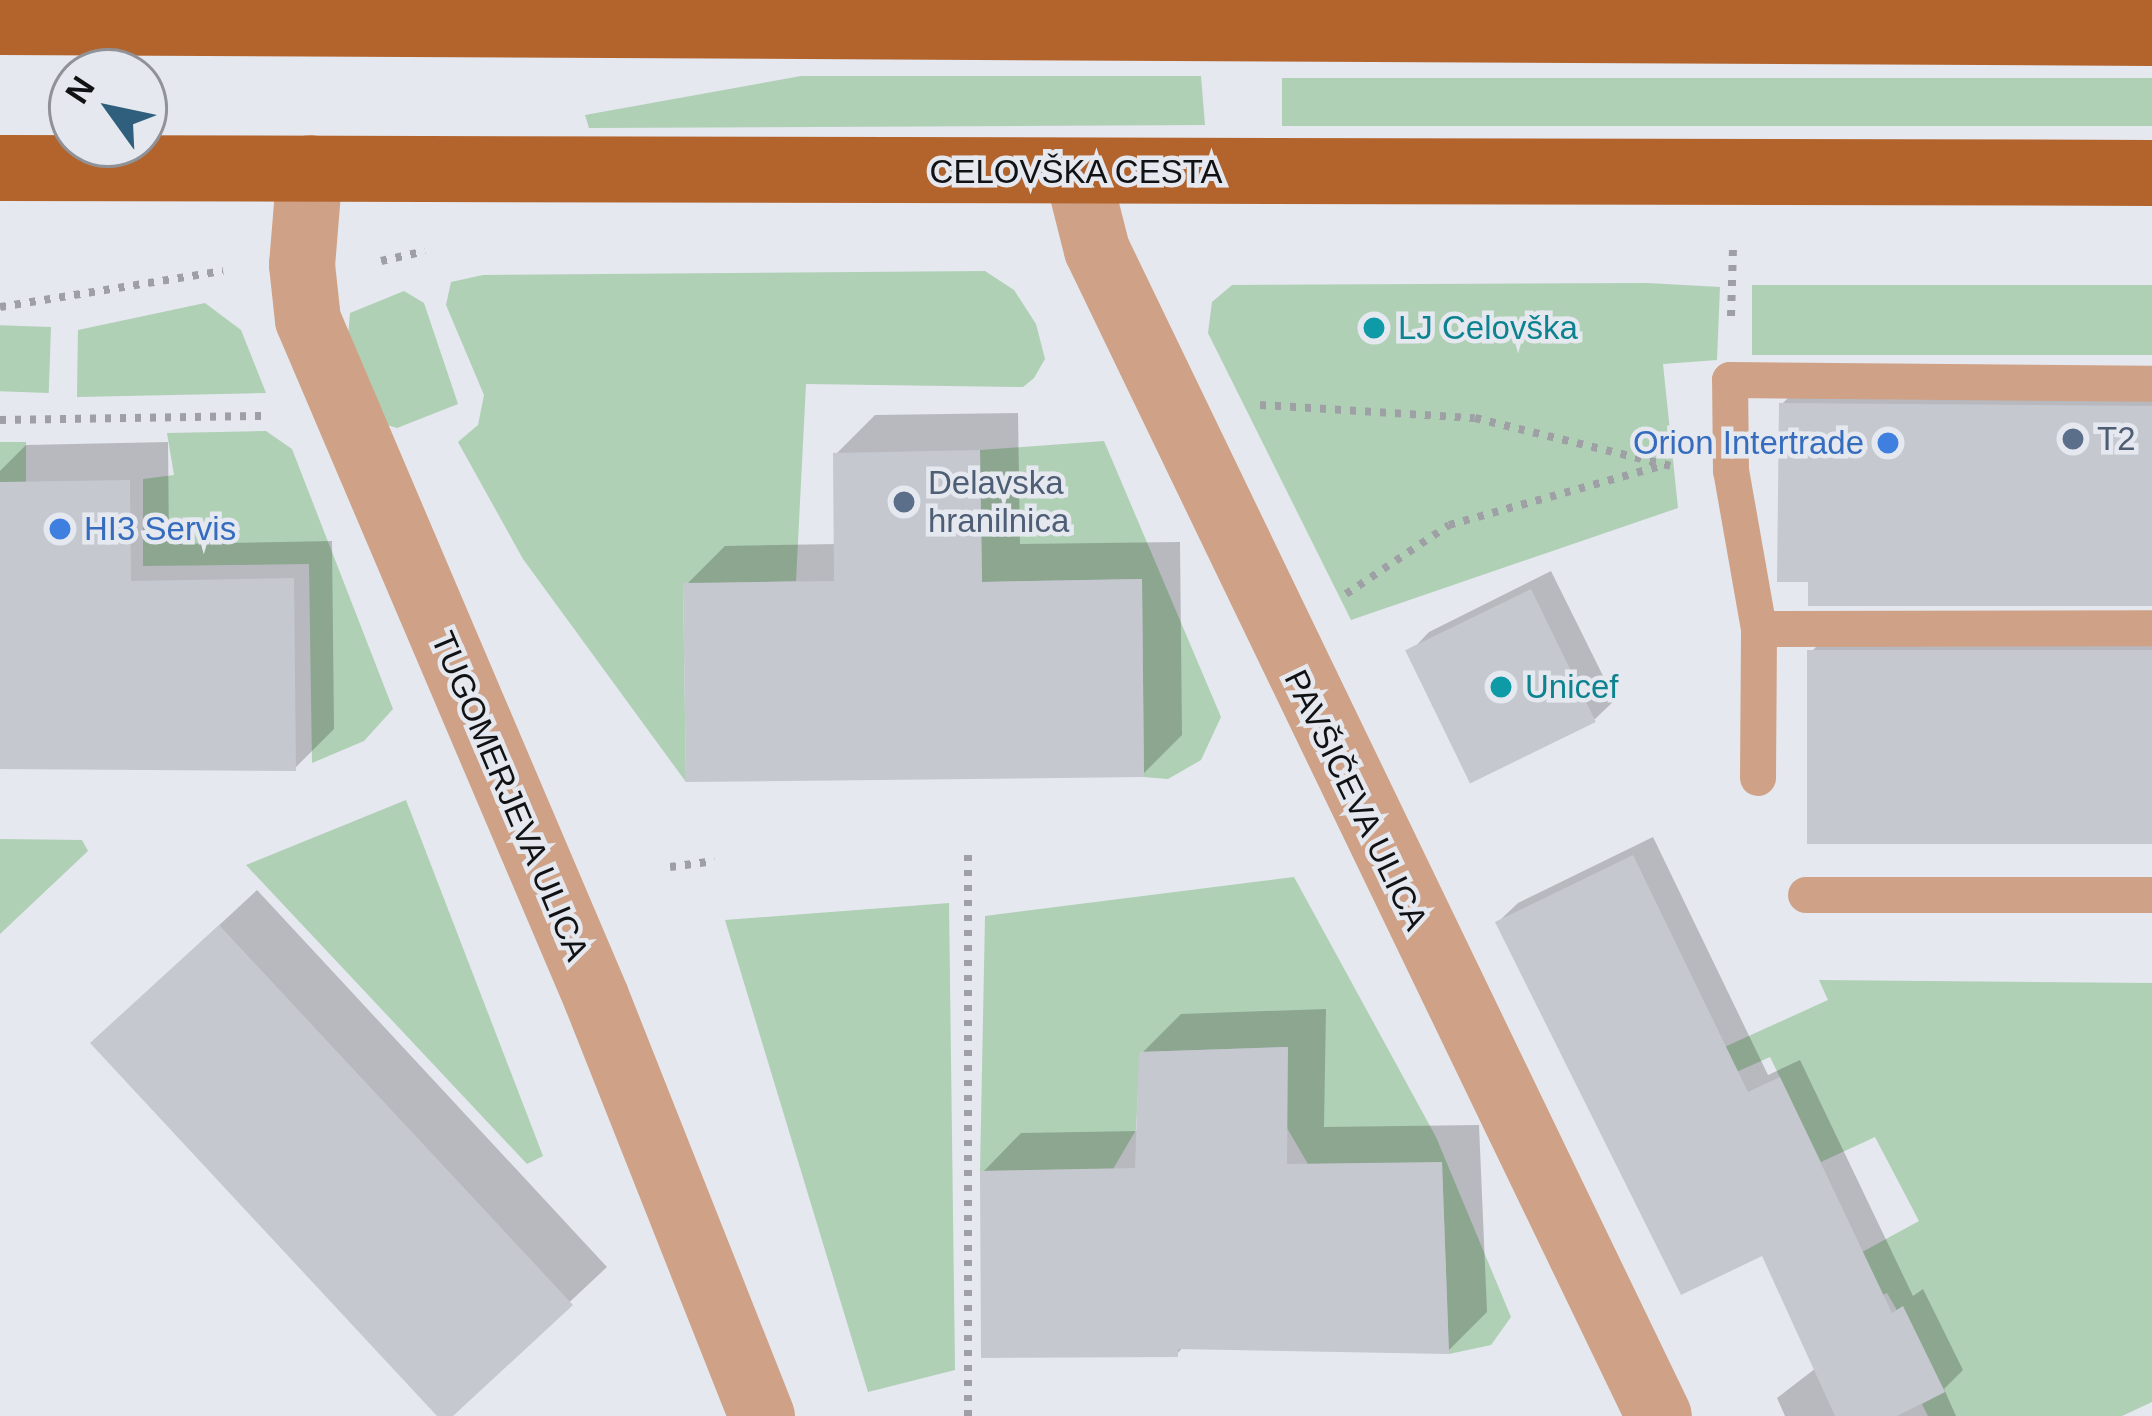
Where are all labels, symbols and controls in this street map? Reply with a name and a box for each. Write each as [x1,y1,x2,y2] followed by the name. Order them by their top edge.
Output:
[48,48,168,168] north arrow
[58,70,102,110] text: N
[929,152,1223,192] street label: CELOVŠKA CESTA
[1398,308,1578,348] place label: LJ Celovška
[1361,315,1387,341] marker: LJ Celovška
[2097,419,2136,459] place label: T2
[1633,423,1864,463] place label: Orion Intertrade
[2060,426,2086,452] marker: T2
[1875,430,1901,456] marker: Orion Intertrade
[928,463,1069,541] place label: Delavska hranilnica
[891,489,917,515] marker: Delavska hranilnica
[84,509,236,549] place label: HI3 Servis
[47,516,73,542] marker: HI3 Servis
[422,625,598,967] street label: TUGOMERJEVA ULICA
[1275,663,1437,937] street label: PAVŠIČEVA ULICA
[1525,667,1619,707] place label: Unicef
[1488,674,1514,700] marker: Unicef

